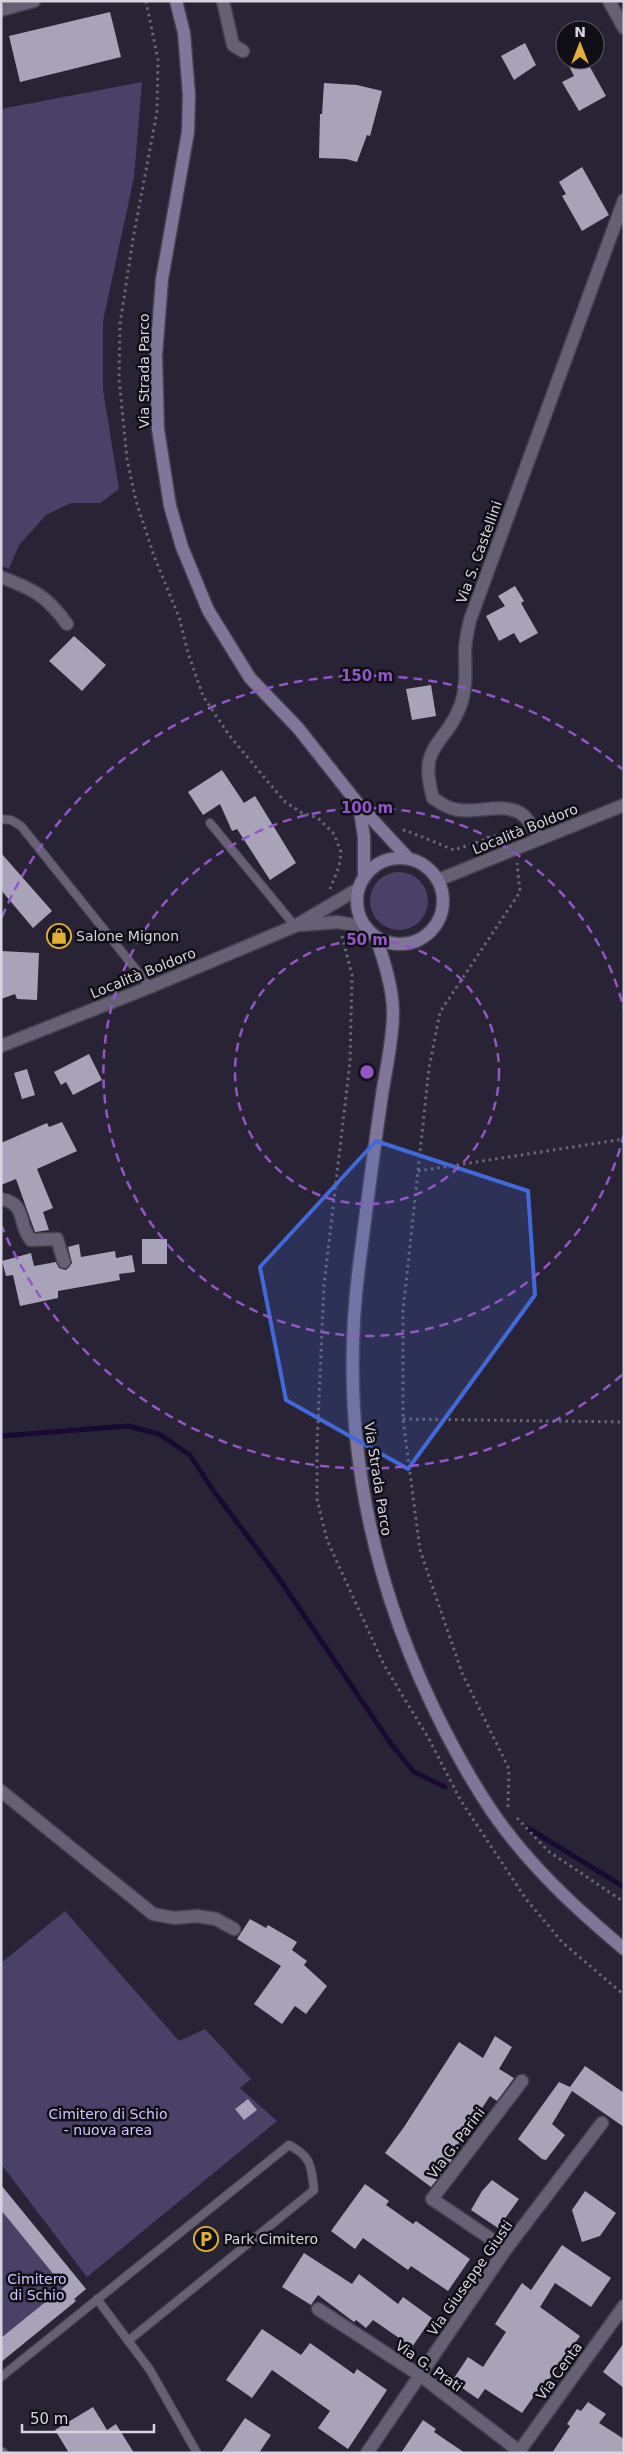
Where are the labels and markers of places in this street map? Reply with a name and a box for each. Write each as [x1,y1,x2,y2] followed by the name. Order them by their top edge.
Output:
[46,923,72,949] shop icon: Salone Mignon
[76,928,179,944] place label: Salone Mignon
[358,1063,376,1081] centre of rings
[193,2226,219,2252] parking icon: Park Cimitero
[224,2231,318,2247] place label: Park Cimitero

